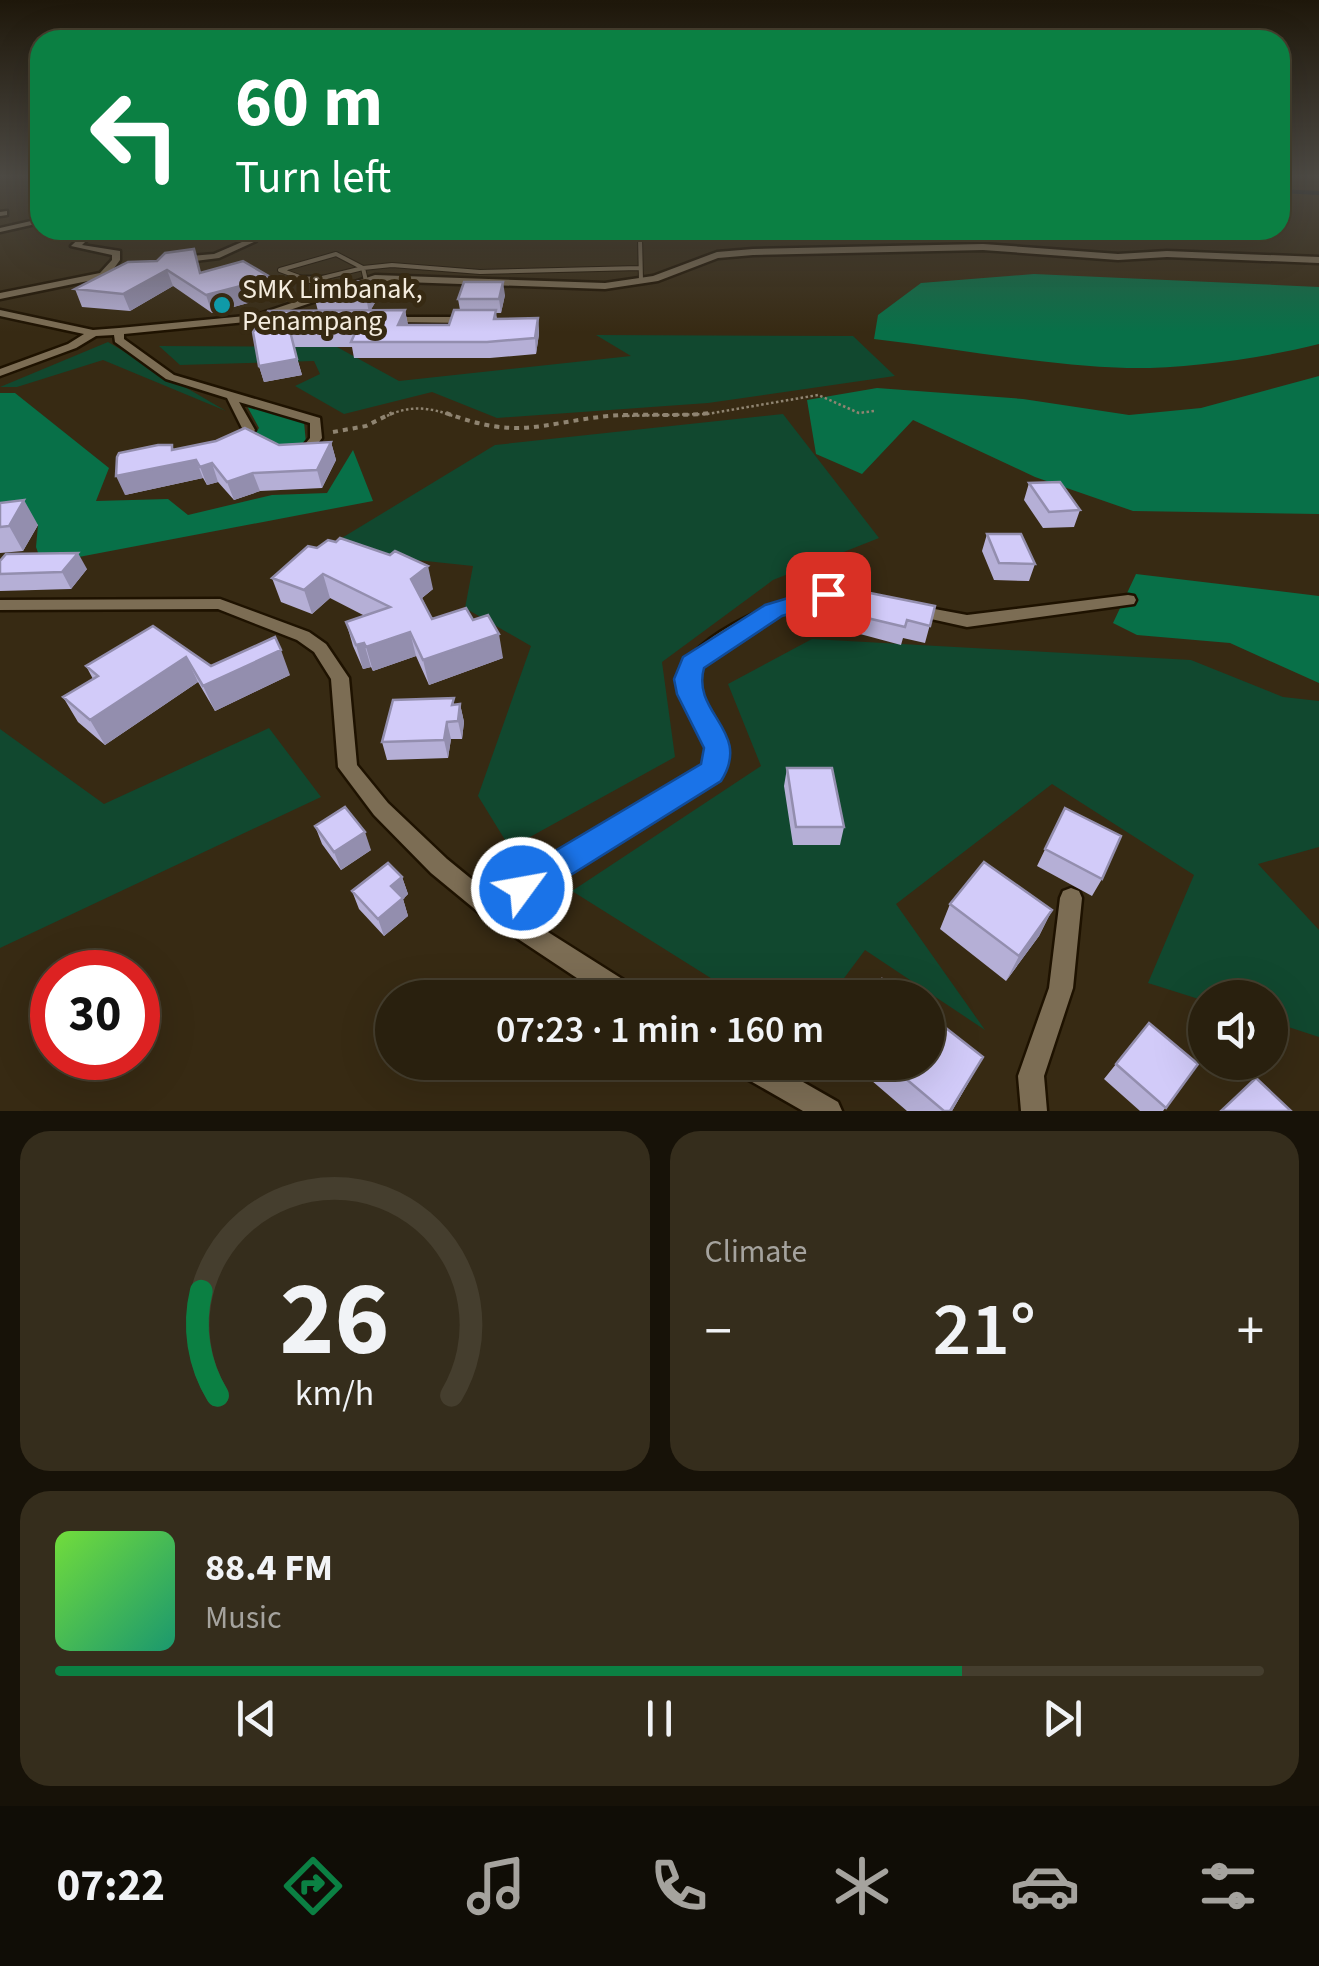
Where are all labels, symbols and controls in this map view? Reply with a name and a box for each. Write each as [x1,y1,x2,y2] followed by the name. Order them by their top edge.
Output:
[235,53,383,153] text: 60 m
[70,70,200,200] icon: left
[235,146,391,210] text: Turn left
[242,269,423,341] place label: SMK Limbanak, Penampang
[211,294,233,316] marker: SMK Limbanak, Penampang
[786,552,871,637] pin
[801,567,856,622] icon: arrive
[470,836,574,940] position arrow
[30,950,160,1080] speed limit sign: 30
[1188,980,1288,1080] map controls
[1188,980,1288,1080] button: sound
[496,1003,824,1057] text: 07:23 · 1 min · 160 m
[705,1229,807,1275] text: Climate
[280,1247,390,1395] text: 26
[933,1277,1036,1384] text: 21°
[705,1293,732,1371] text: −
[1237,1293,1264,1371] text: +
[295,1368,374,1419] text: km/h
[205,1541,333,1595] text: 88.4 FM
[205,1595,282,1641] text: Music
[229,1691,284,1746] icon: previous
[632,1691,687,1746] icon: pause
[1035,1691,1090,1746] icon: next
[278,1851,348,1921] icon: directions
[461,1851,531,1921] icon: music
[644,1851,714,1921] icon: phone
[827,1851,897,1921] icon: climate
[1010,1851,1080,1921] icon: car
[1193,1851,1263,1921] icon: filters
[56,1854,165,1918] text: 07:22

